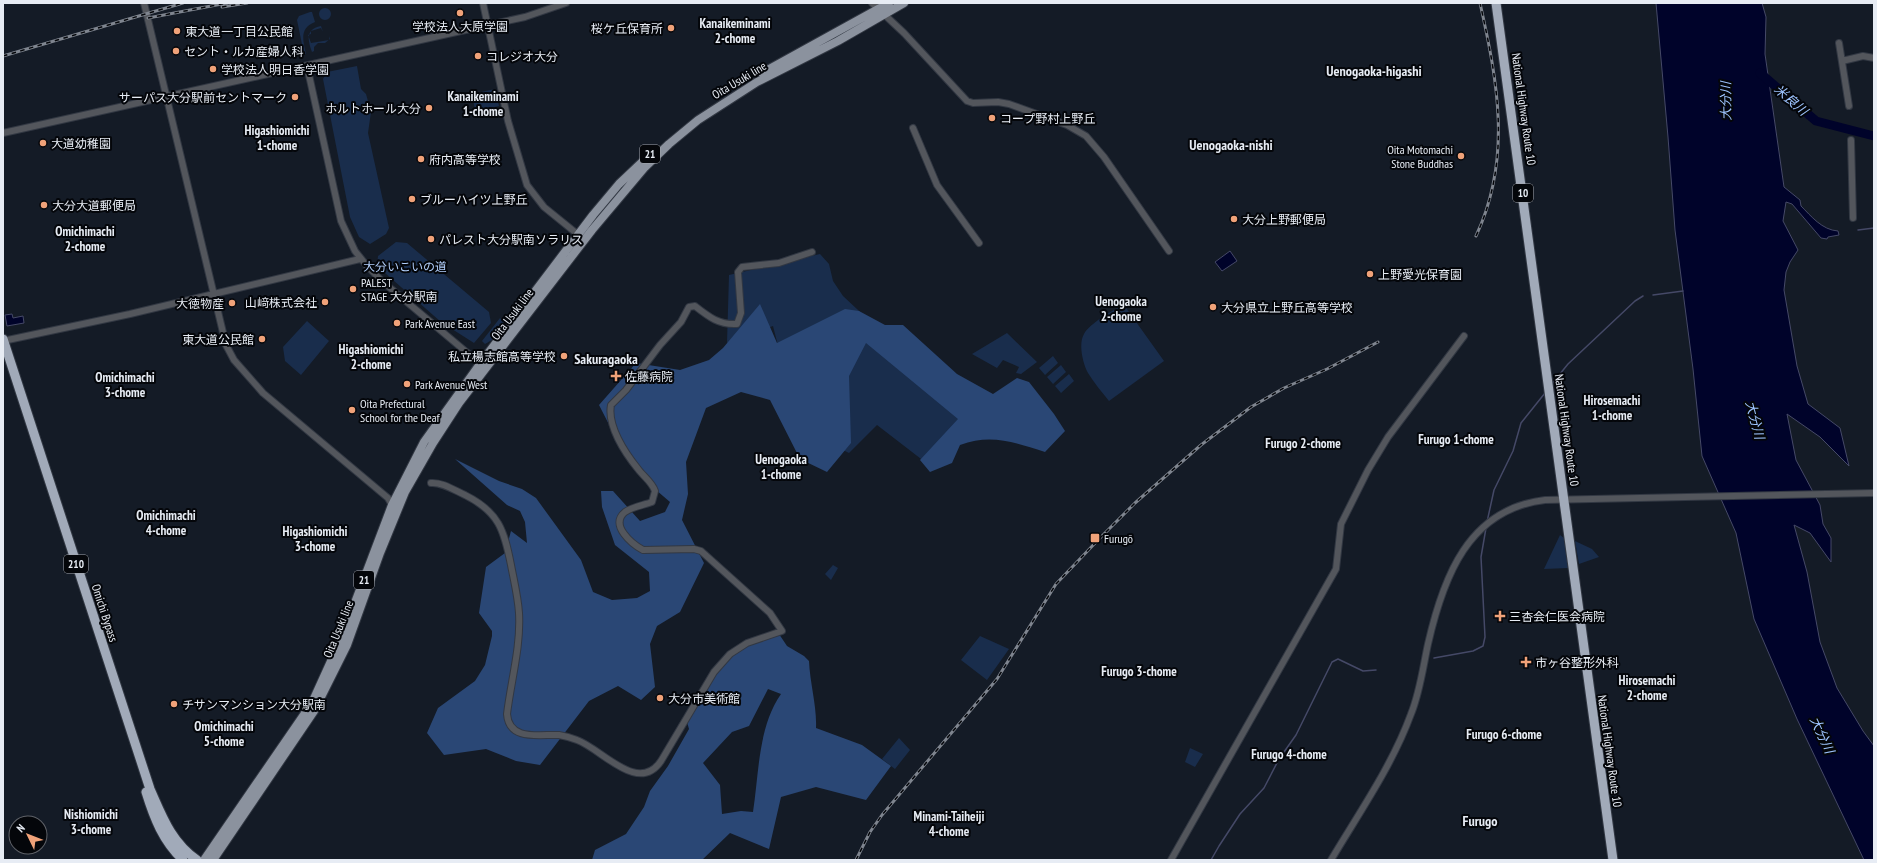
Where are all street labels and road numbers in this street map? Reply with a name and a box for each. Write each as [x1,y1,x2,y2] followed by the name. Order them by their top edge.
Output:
[1509,52,1539,166] street label: National Highway Route 10
[709,58,769,102] street label: Oita Usuki line
[640,145,660,163] road number: 21
[1513,184,1533,202] road number: 10
[488,285,536,343] street label: Oita Usuki line
[1552,373,1582,487] street label: National Highway Route 10
[64,555,88,573] road number: 210
[354,571,374,589] road number: 21
[89,582,121,644] street label: Omichi Bypass
[320,598,356,660] street label: Oita Usuki line
[1595,694,1625,808] street label: National Highway Route 10

